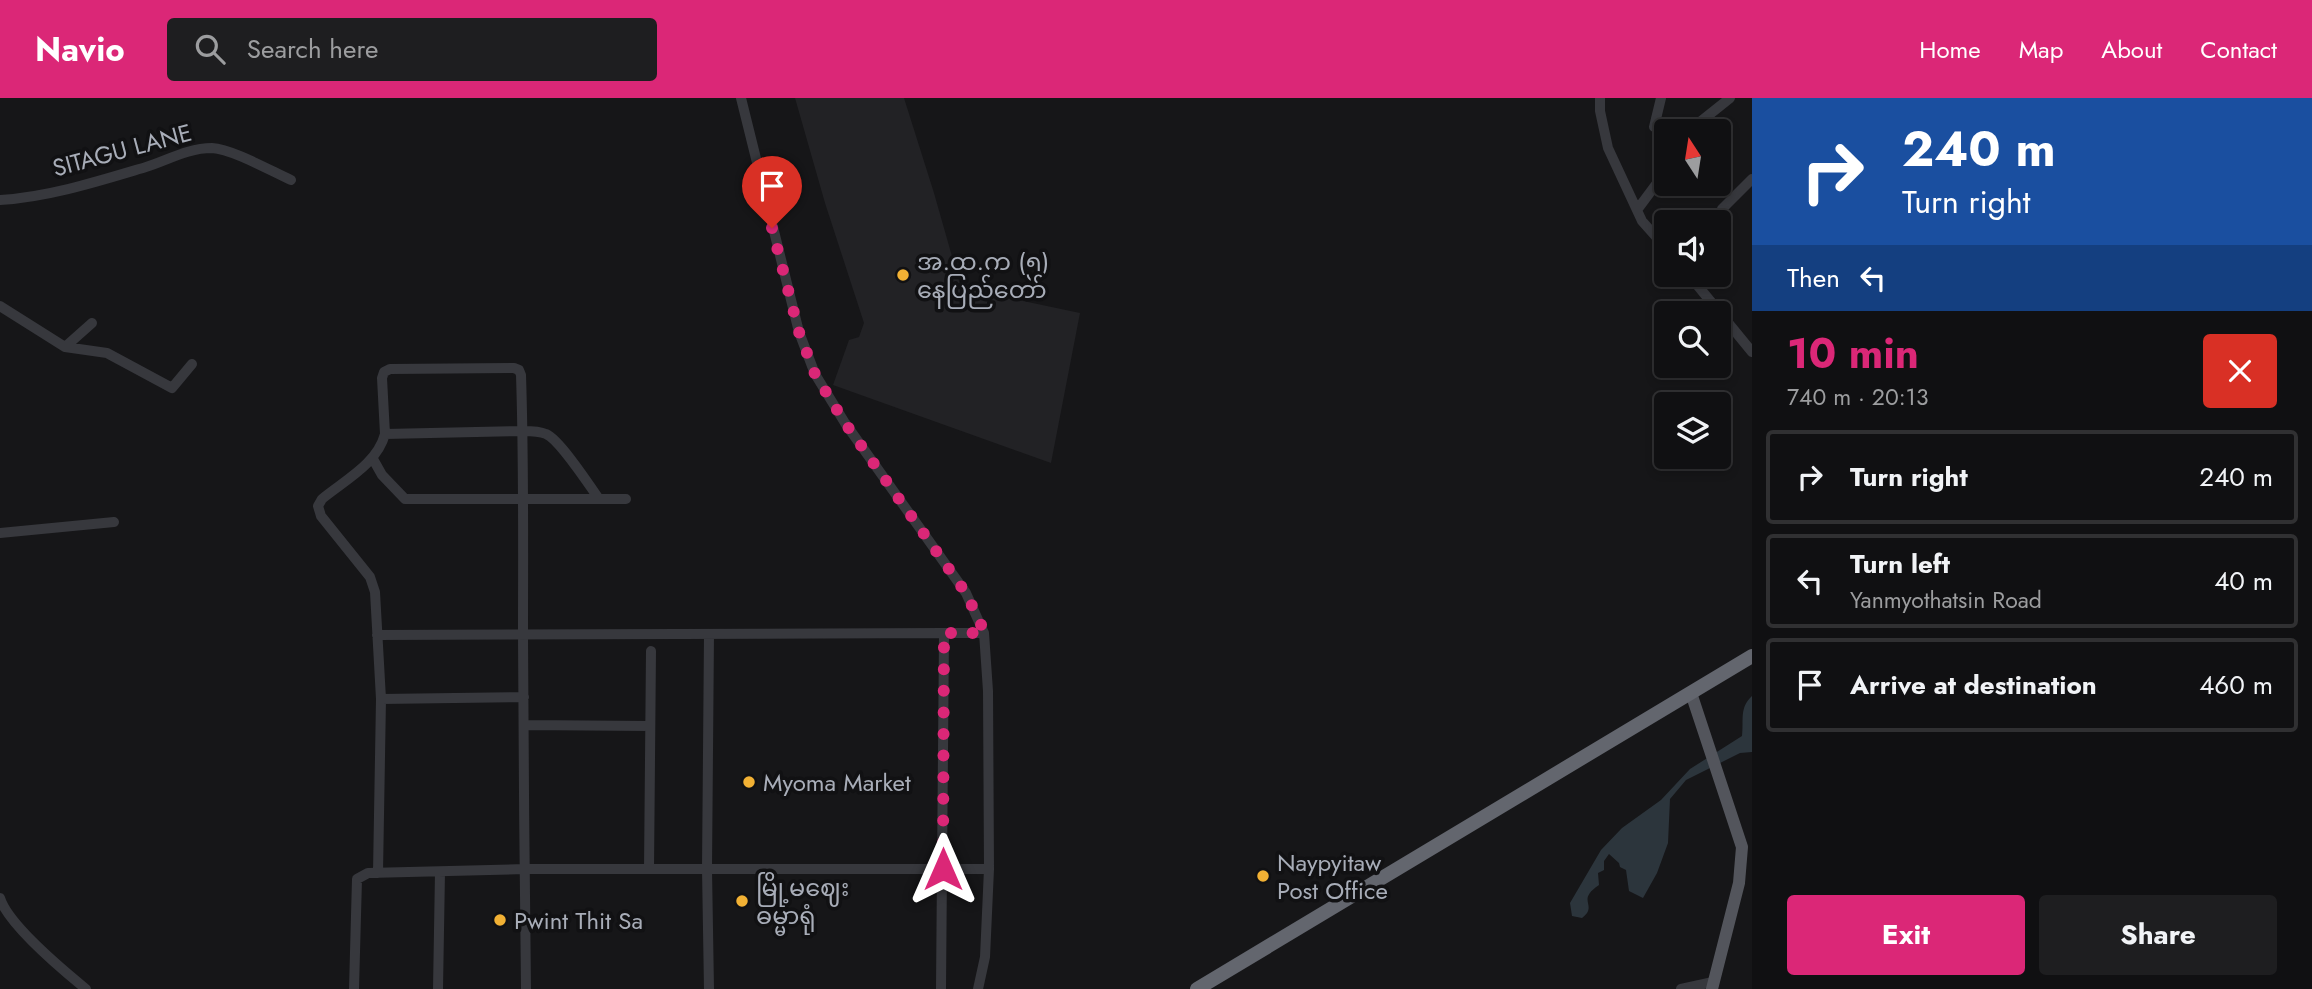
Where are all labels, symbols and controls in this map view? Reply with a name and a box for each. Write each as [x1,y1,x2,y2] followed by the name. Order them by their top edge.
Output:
[167,18,657,81] search box
[35,26,125,73] text: Navio
[191,30,229,68] icon: search
[247,30,378,68] text: Search here
[1919,32,1981,67] text: Home
[2019,32,2063,67] text: Map
[2101,32,2162,67] text: About
[2200,32,2277,67] text: Contact
[1902,114,2056,184] text: 240 m
[48,115,196,185] street label: SITAGU LANE
[1654,119,1731,196] north arrow
[1654,119,1731,469] map controls
[1787,126,1878,217] icon: right
[742,156,802,228] pin
[753,167,791,205] icon: arrive
[1902,179,2031,225] text: Turn right
[1654,210,1731,287] button: sound
[917,244,1049,309] place label: အ.ထ.က (၅) နေပြည်တော်
[1787,259,1840,297] text: Then
[1854,259,1892,297] icon: left
[895,267,911,283] marker: အ.ထ.က (၅) နေပြည်တော်
[1654,301,1731,378] button: search
[1787,323,1919,384] text: 10 min
[2203,334,2277,408] button: close
[1787,380,1929,414] text: 740 m · 20:13
[1654,392,1731,469] button: layers
[1791,458,1829,496] icon: right
[1850,458,1968,496] text: Turn right
[2199,458,2273,496] text: 240 m
[1850,545,1950,583] text: Turn left
[1791,562,1829,600] icon: left
[2214,562,2273,600] text: 40 m
[1850,583,2042,617] text: Yanmyothatsin Road
[1791,666,1829,704] icon: arrive
[1850,666,2097,704] text: Arrive at destination
[2199,666,2273,704] text: 460 m
[763,765,911,800] place label: Myoma Market
[741,774,757,790] marker: Myoma Market
[906,832,980,906] position arrow
[1277,845,1388,908] place label: Naypyitaw Post Office
[1255,868,1271,884] marker: Naypyitaw Post Office
[756,870,849,935] place label: မြို့မဈေး ဓမ္မာရုံ
[734,893,750,909] marker: မြို့မဈေး ဓမ္မာရုံ
[1787,895,2025,975] button: Exit
[2039,895,2277,975] button: Share
[514,903,643,938] place label: Pwint Thit Sa
[492,912,508,928] marker: Pwint Thit Sa

